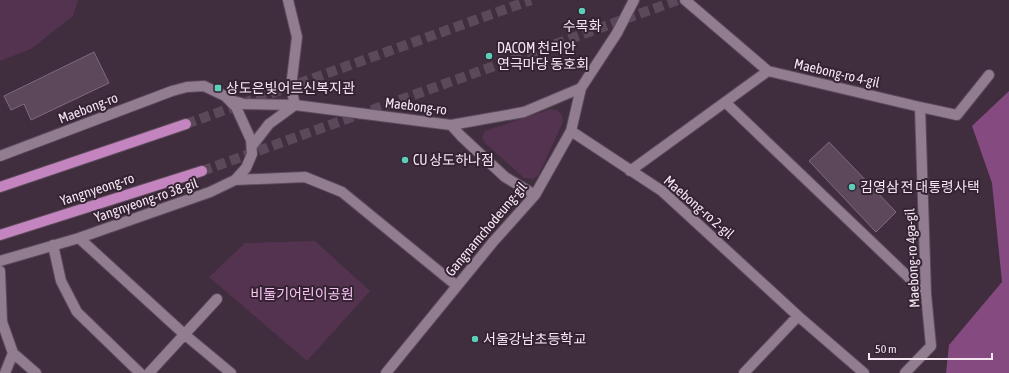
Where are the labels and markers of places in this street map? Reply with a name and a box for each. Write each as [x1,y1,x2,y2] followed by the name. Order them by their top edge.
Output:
[577,6,587,16] marker: 수목화
[563,18,601,34] place label: 수목화
[497,40,589,72] place label: DACOM 천리안 연극마당 동호회
[484,51,494,61] marker: DACOM 천리안 연극마당 동호회
[226,80,355,96] place label: 상도은빛어르신복지관
[213,83,223,93] marker: 상도은빛어르신복지관
[413,152,494,168] place label: CU 상도하나점
[400,155,410,165] marker: CU 상도하나점
[860,179,980,195] place label: 김영삼 전 대통령사택
[847,182,857,192] marker: 김영삼 전 대통령사택
[483,331,586,347] place label: 서울강남초등학교
[470,334,480,344] marker: 서울강남초등학교

